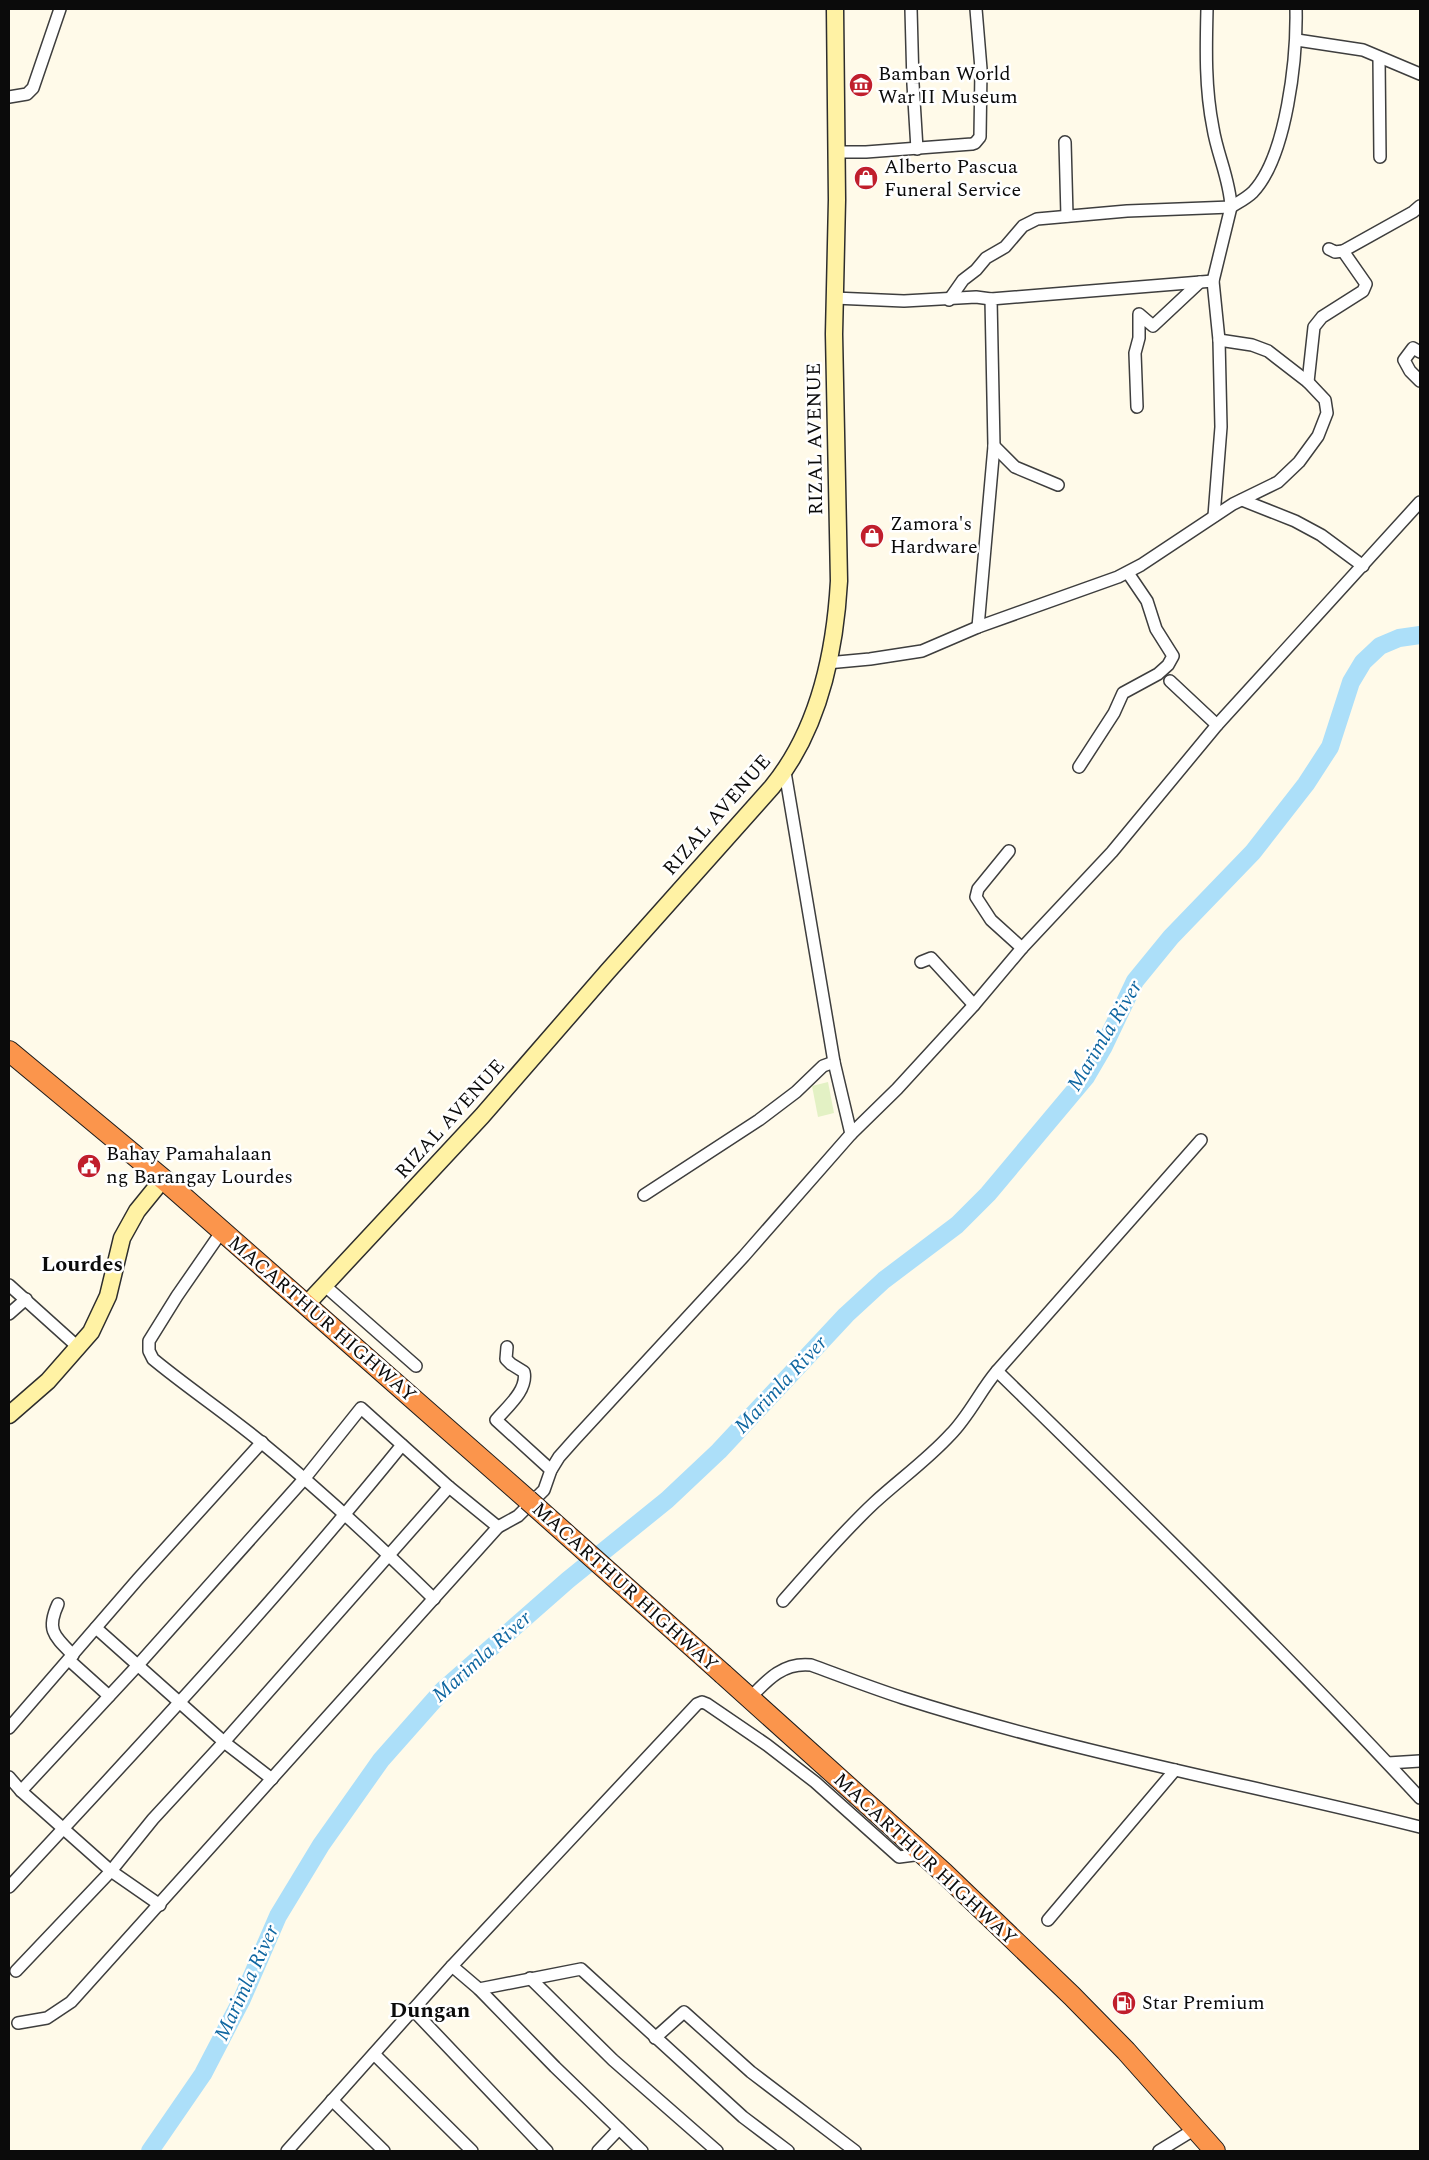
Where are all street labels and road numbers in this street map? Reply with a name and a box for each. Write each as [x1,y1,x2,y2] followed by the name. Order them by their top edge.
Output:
[799,362,831,516] street label: RIZAL AVENUE
[656,748,778,882] street label: RIZAL AVENUE
[388,1052,512,1186] street label: RIZAL AVENUE
[221,1228,423,1410] street label: MACARTHUR HIGHWAY
[525,1495,725,1679] street label: MACARTHUR HIGHWAY
[826,1766,1024,1952] street label: MACARTHUR HIGHWAY

